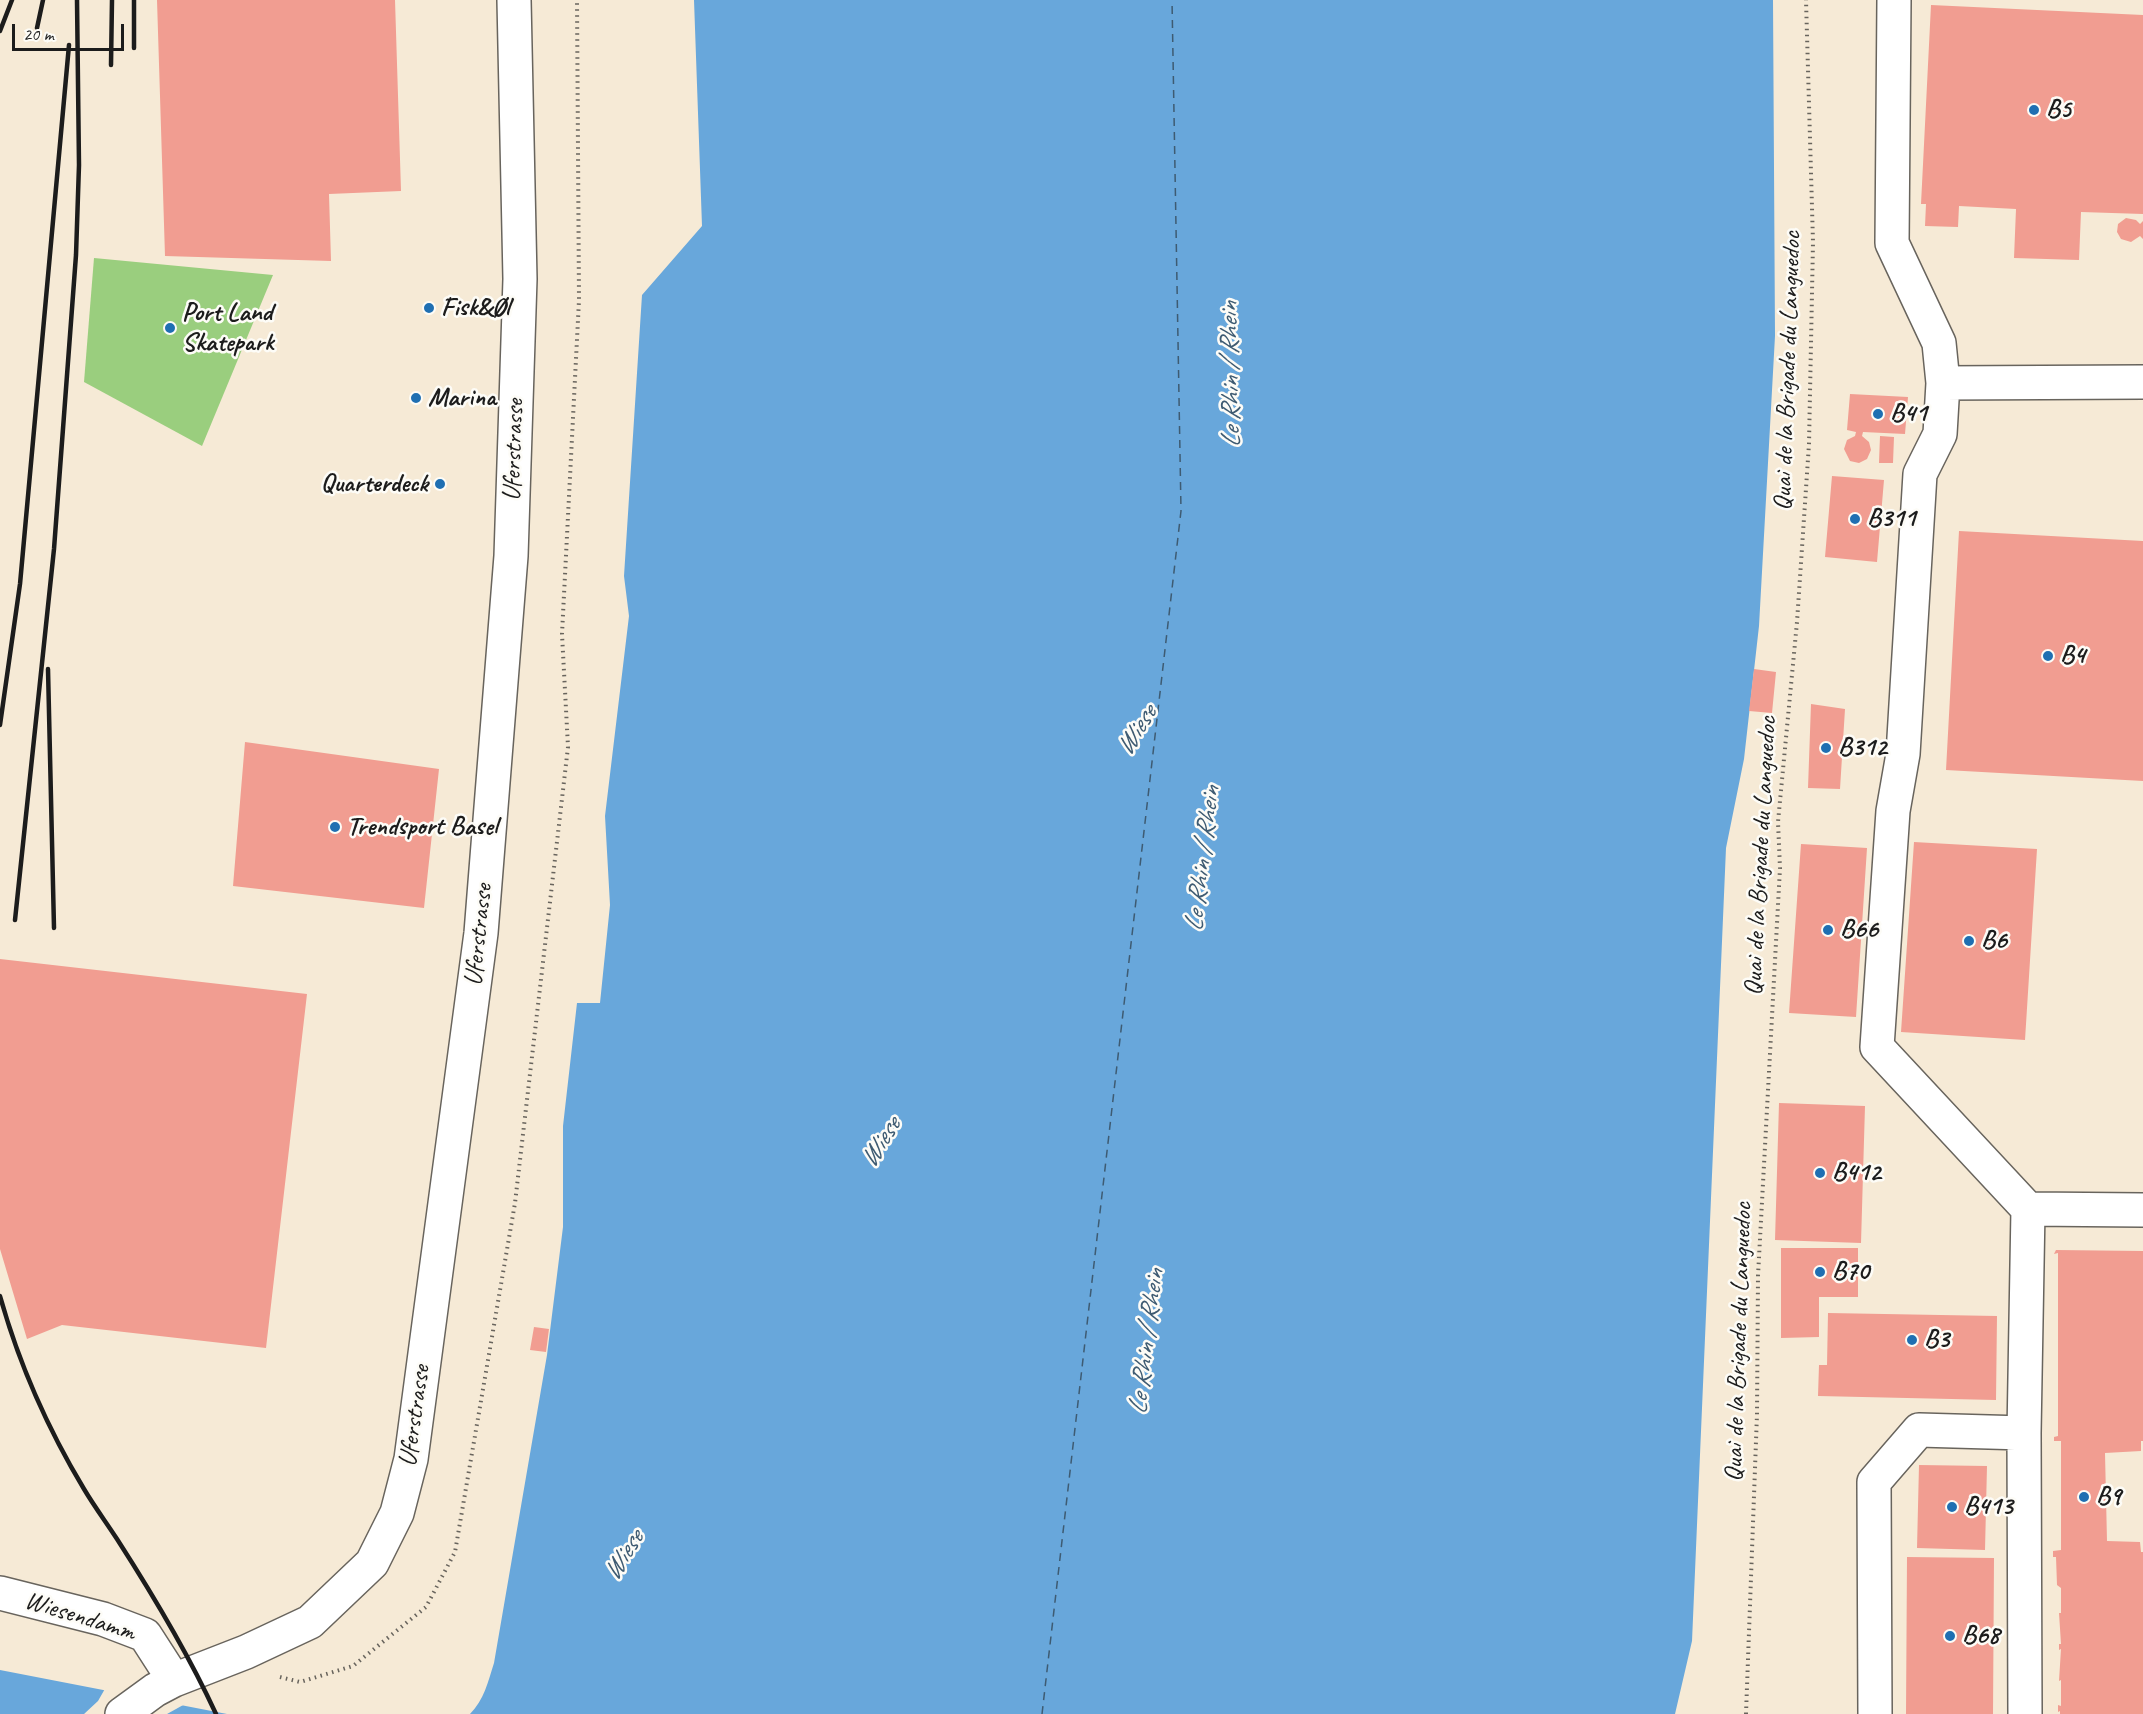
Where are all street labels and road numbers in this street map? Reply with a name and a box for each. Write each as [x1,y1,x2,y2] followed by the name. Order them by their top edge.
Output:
[1768,231,1808,511] street label: Quai de la Brigade du Languedoc
[497,398,531,502] street label: Uferstrasse
[1738,716,1784,996] street label: Quai de la Brigade du Languedoc
[458,883,500,987] street label: Uferstrasse
[1719,1202,1759,1482] street label: Quai de la Brigade du Languedoc
[392,1363,438,1469] street label: Uferstrasse
[21,1585,139,1649] street label: Wiesendamm

